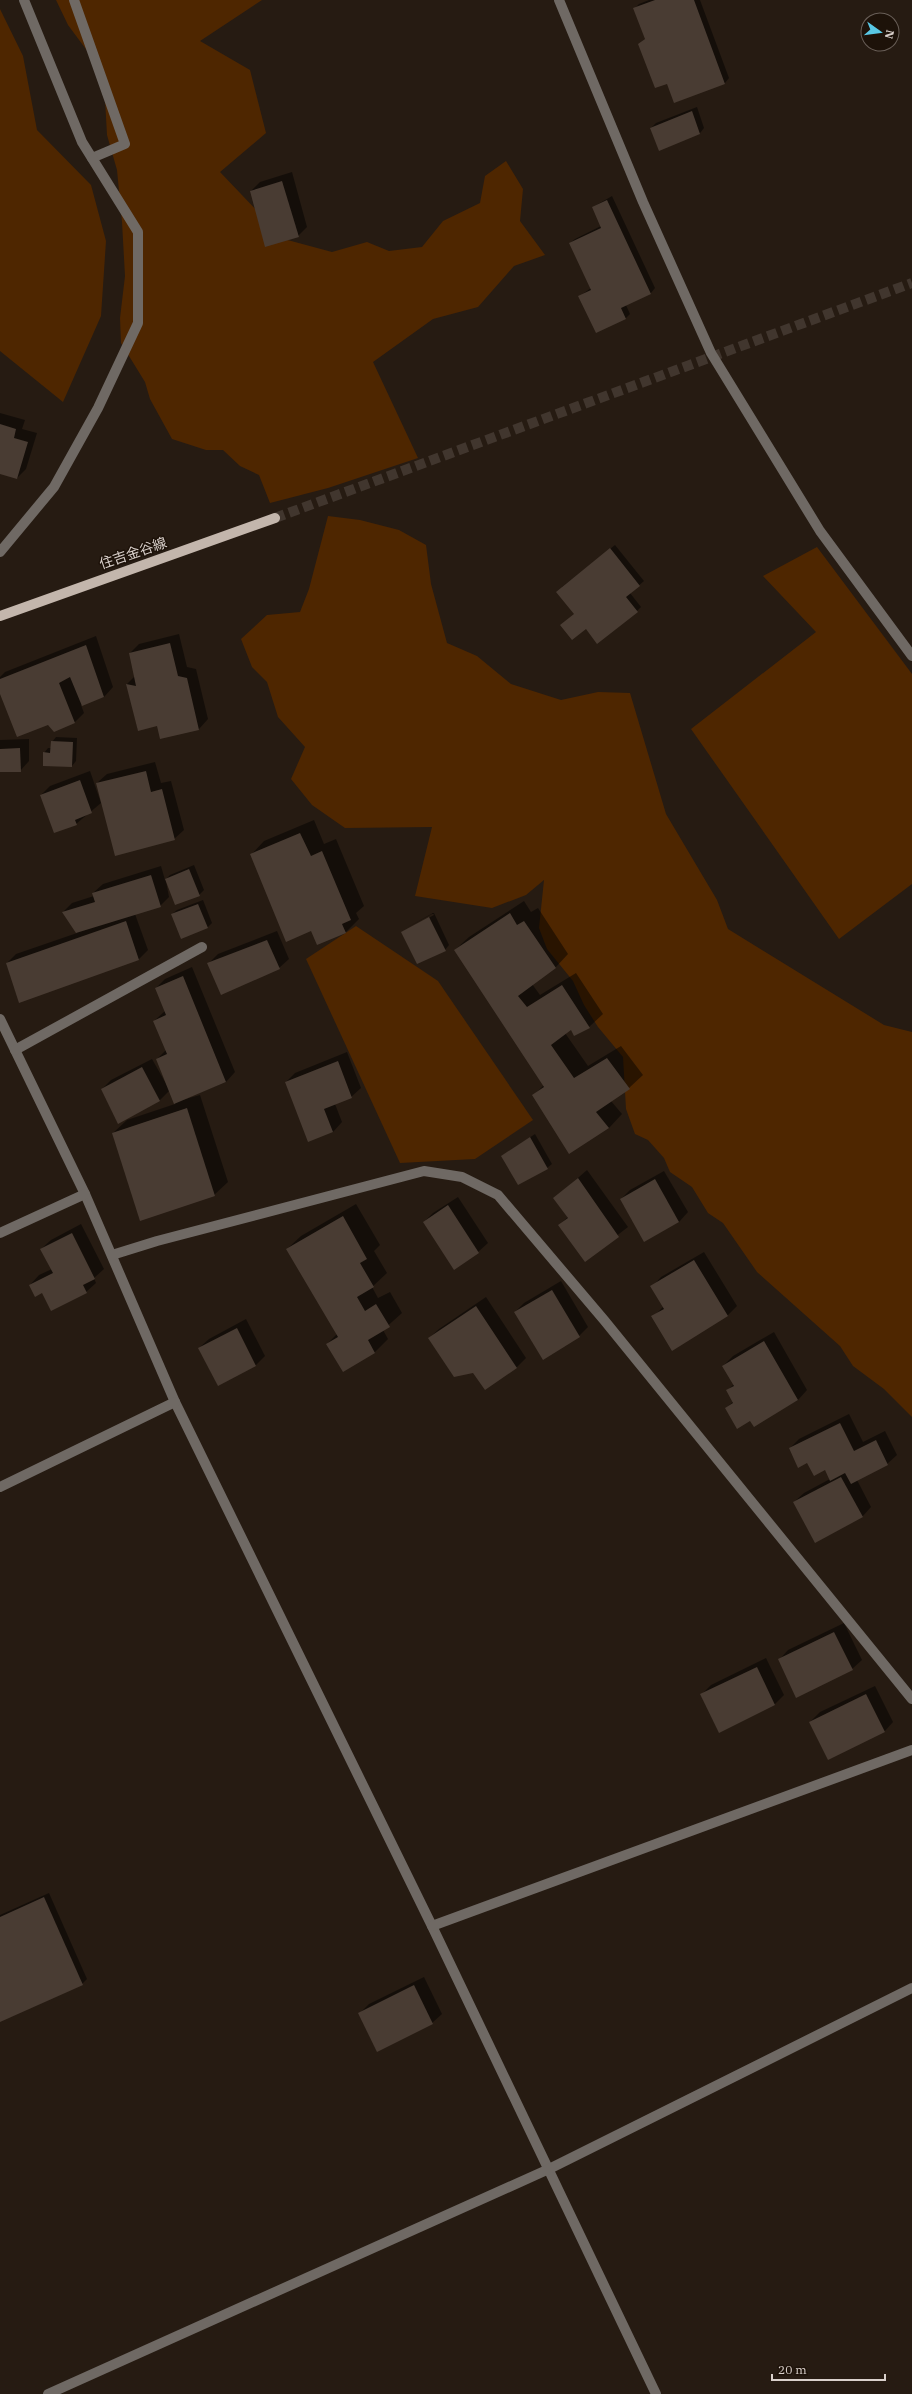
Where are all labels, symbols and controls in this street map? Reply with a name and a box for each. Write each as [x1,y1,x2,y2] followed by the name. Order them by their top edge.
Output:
[860,12,900,52] north arrow
[882,29,898,41] text: N
[97,533,169,573] street label: 住吉金谷線
[772,2356,885,2382] scale bar
[778,2362,807,2377] text: 20 m

